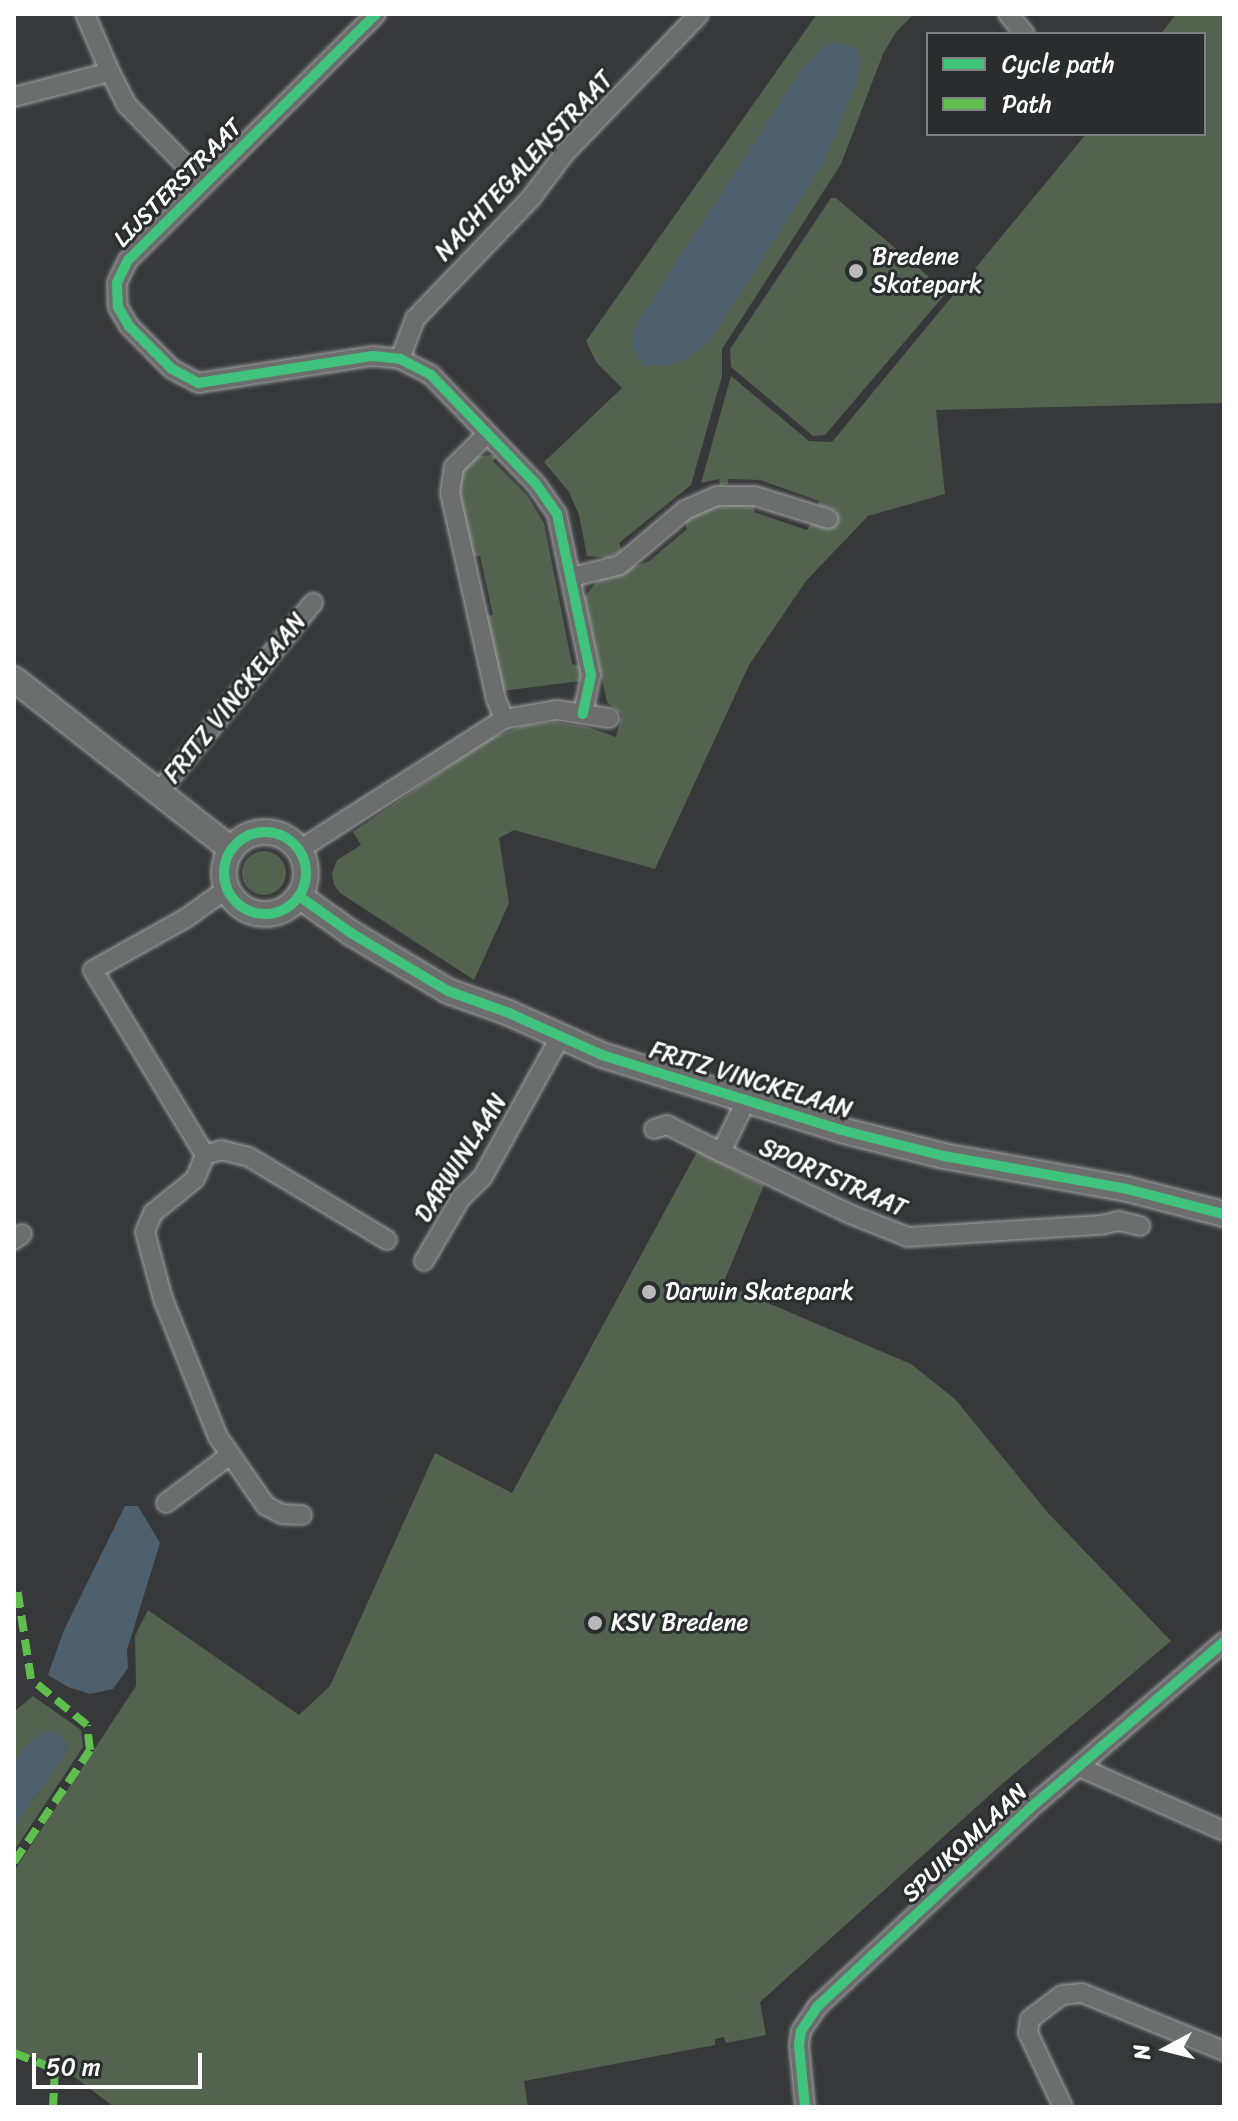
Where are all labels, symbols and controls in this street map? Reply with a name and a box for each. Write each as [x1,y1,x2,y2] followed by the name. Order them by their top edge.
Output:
[926,32,1206,136] legend
[1002,43,1115,85] text: Cycle path
[429,65,619,267] street label: NACHTEGALENSTRAAT
[1002,83,1052,125] text: Path
[108,113,248,253] street label: LIJSTERSTRAAT
[872,243,982,299] place label: Bredene Skatepark
[847,262,865,280] marker: Bredene Skatepark
[157,607,313,789] street label: FRITZ VINCKELAAN
[646,1035,856,1125] street label: FRITZ VINCKELAAN
[409,1088,513,1228] street label: DARWINLAAN
[755,1133,911,1223] street label: SPORTSTRAAT
[665,1278,854,1306] place label: Darwin Skatepark
[640,1283,658,1301] marker: Darwin Skatepark
[611,1609,748,1637] place label: KSV Bredene
[586,1614,604,1632] marker: KSV Bredene
[896,1777,1034,1909] street label: SPUIKOMLAAN
[1126,2009,1206,2089] north arrow
[36,2037,206,2087] scale bar
[1121,2042,1162,2062] text: N
[46,2046,101,2088] text: 50 m

